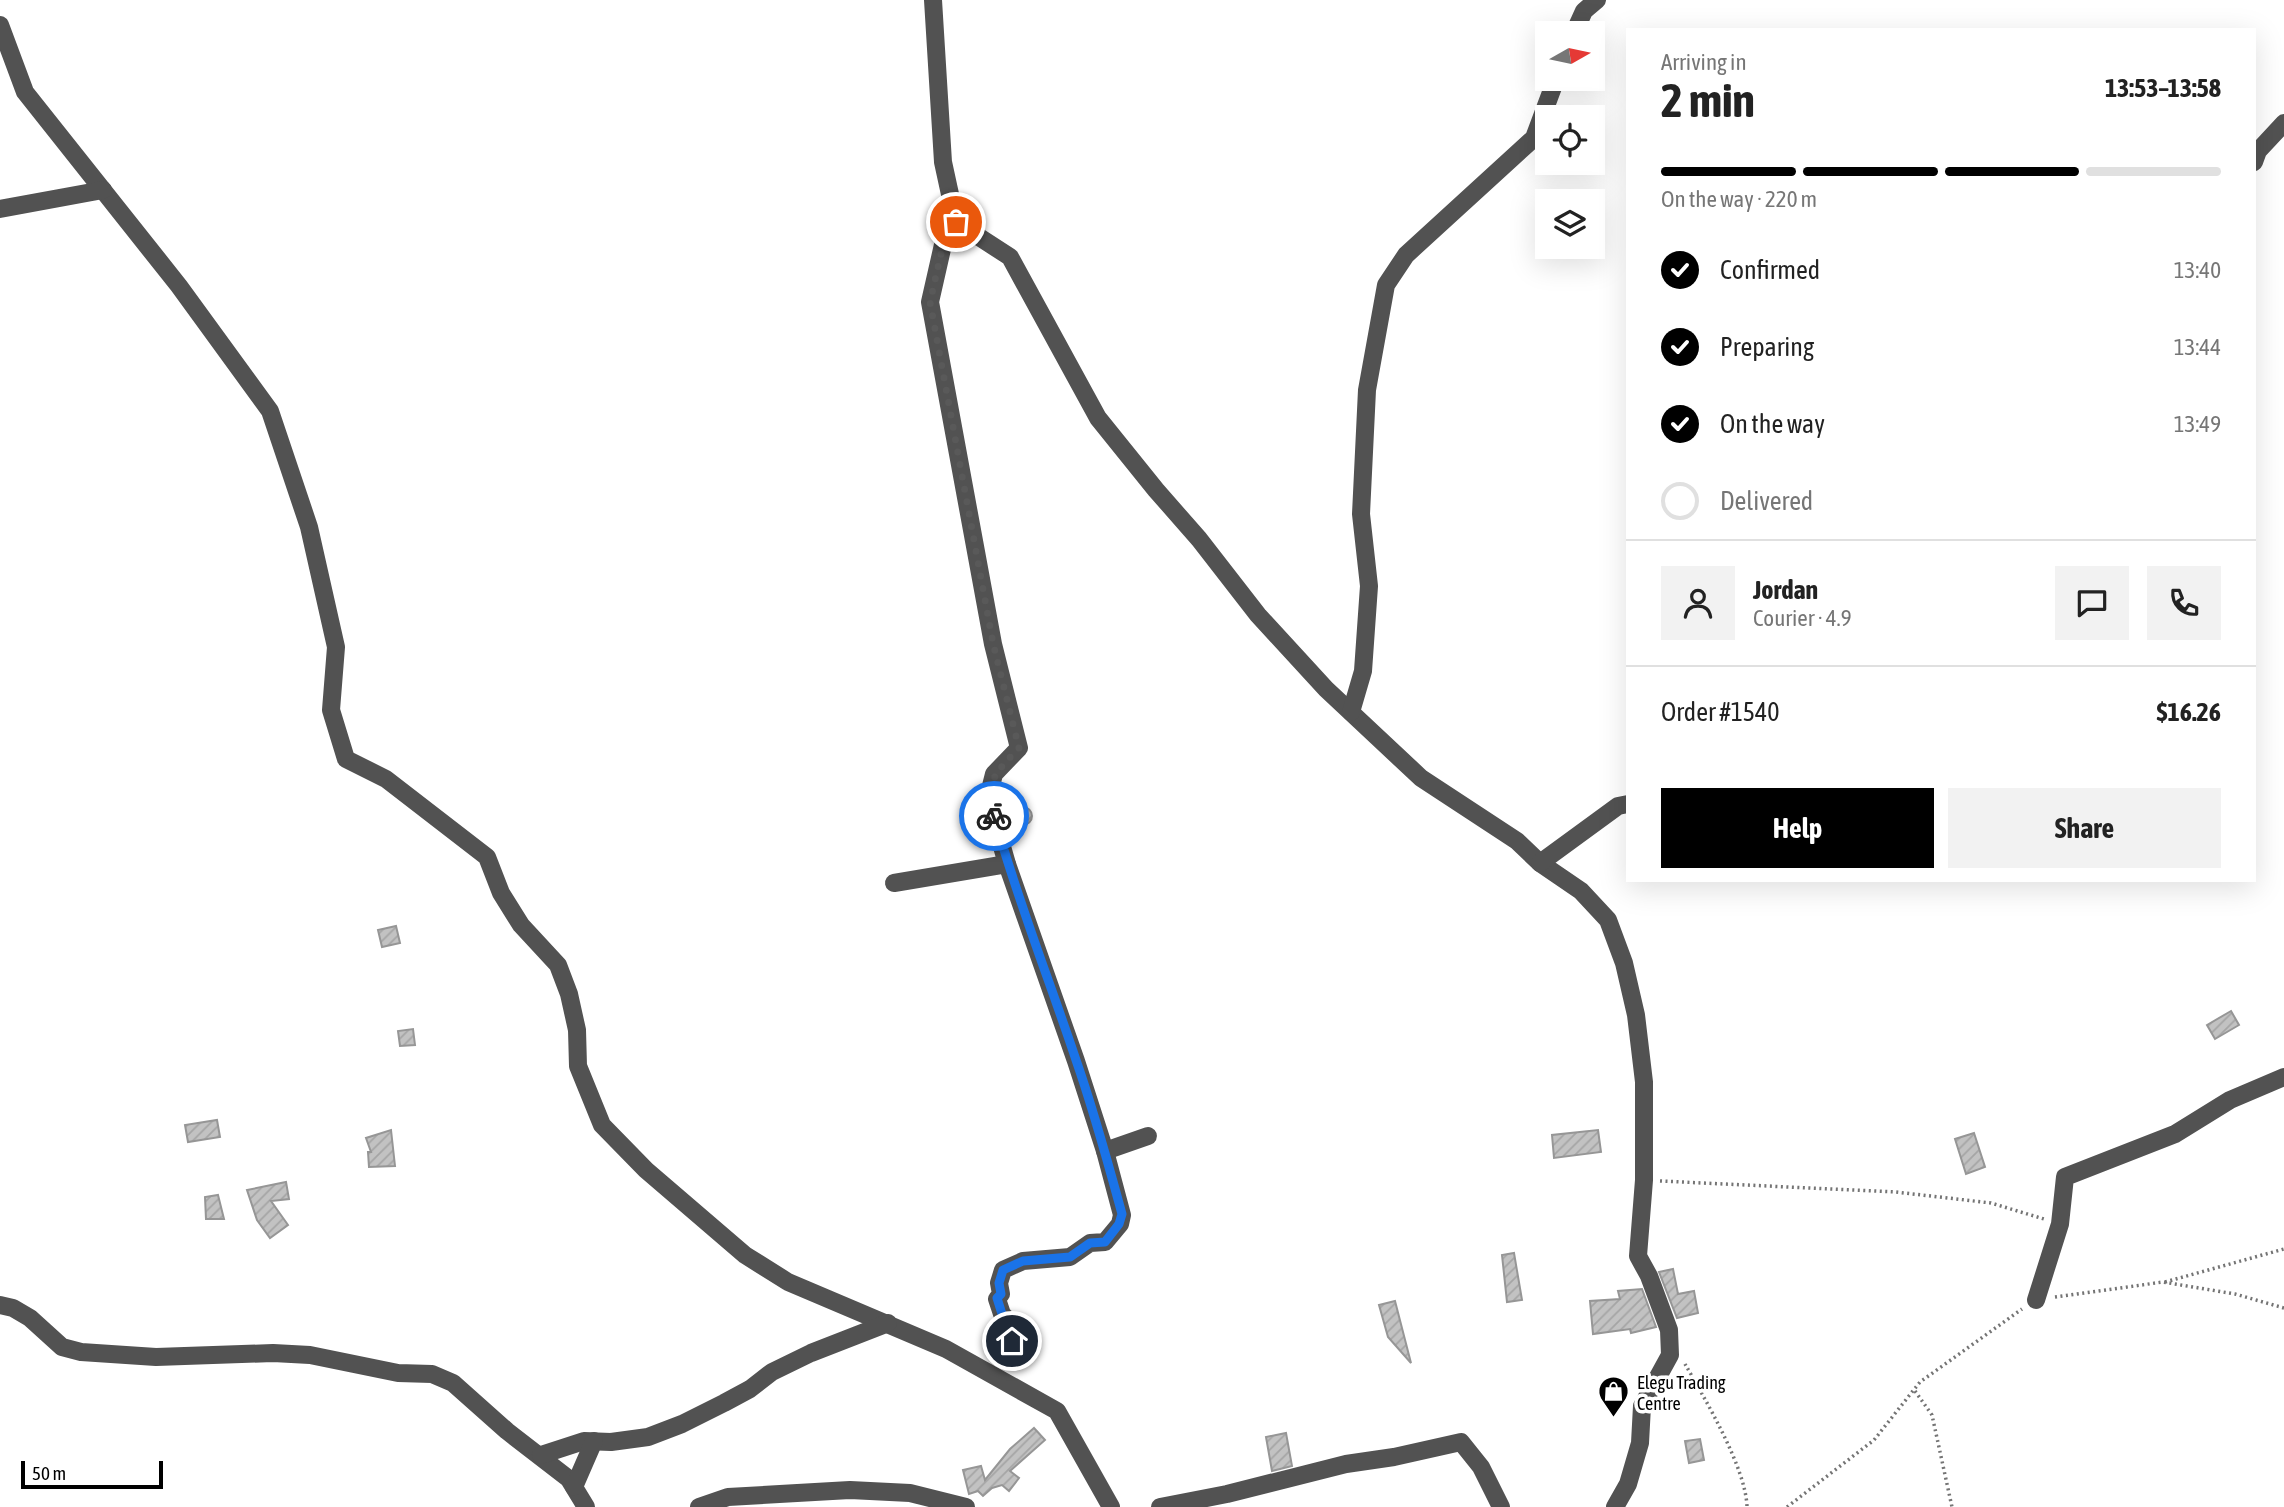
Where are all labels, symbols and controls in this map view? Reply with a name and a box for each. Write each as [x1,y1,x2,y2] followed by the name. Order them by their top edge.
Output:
[1535,21,1605,91] north arrow
[1535,21,1605,259] map controls
[1661,49,1747,75] text: Arriving in
[2105,73,2221,103] text: 13:53–13:58
[1661,74,1755,127] text: 2 min
[1535,105,1605,175] button: locate
[1661,186,1817,212] text: On the way · 220 m
[1535,189,1605,259] button: layers
[926,192,986,252] pin
[937,203,975,241] icon: bag
[1661,251,1699,289] icon: check
[1720,255,1820,285] text: Confirmed
[2174,257,2221,283] text: 13:40
[1661,328,1699,366] icon: check
[1720,332,1814,362] text: Preparing
[2174,334,2221,360] text: 13:44
[1661,405,1699,443] icon: check
[1720,409,1825,439] text: On the way
[2174,411,2221,437] text: 13:49
[1720,486,1813,516] text: Delivered
[1661,566,1735,640] button: person
[2055,566,2129,640] button: chat
[2147,566,2221,640] button: phone
[1753,575,1818,605] text: Jordan
[1753,605,1852,631] text: Courier · 4.9
[1661,697,1780,727] text: Order #1540
[2157,697,2221,727] text: $16.26
[959,781,1029,851] courier
[1661,788,1934,868] button: Help
[1948,788,2221,868] button: Share
[975,797,1013,835] icon: bike
[982,1311,1042,1371] pin
[993,1322,1031,1360] icon: home
[1637,1372,1726,1414] place label: Elegu Trading Centre
[1597,1375,1631,1419] shop icon: Elegu Trading Centre
[21,1458,163,1490] scale bar
[32,1462,66,1484] text: 50 m

